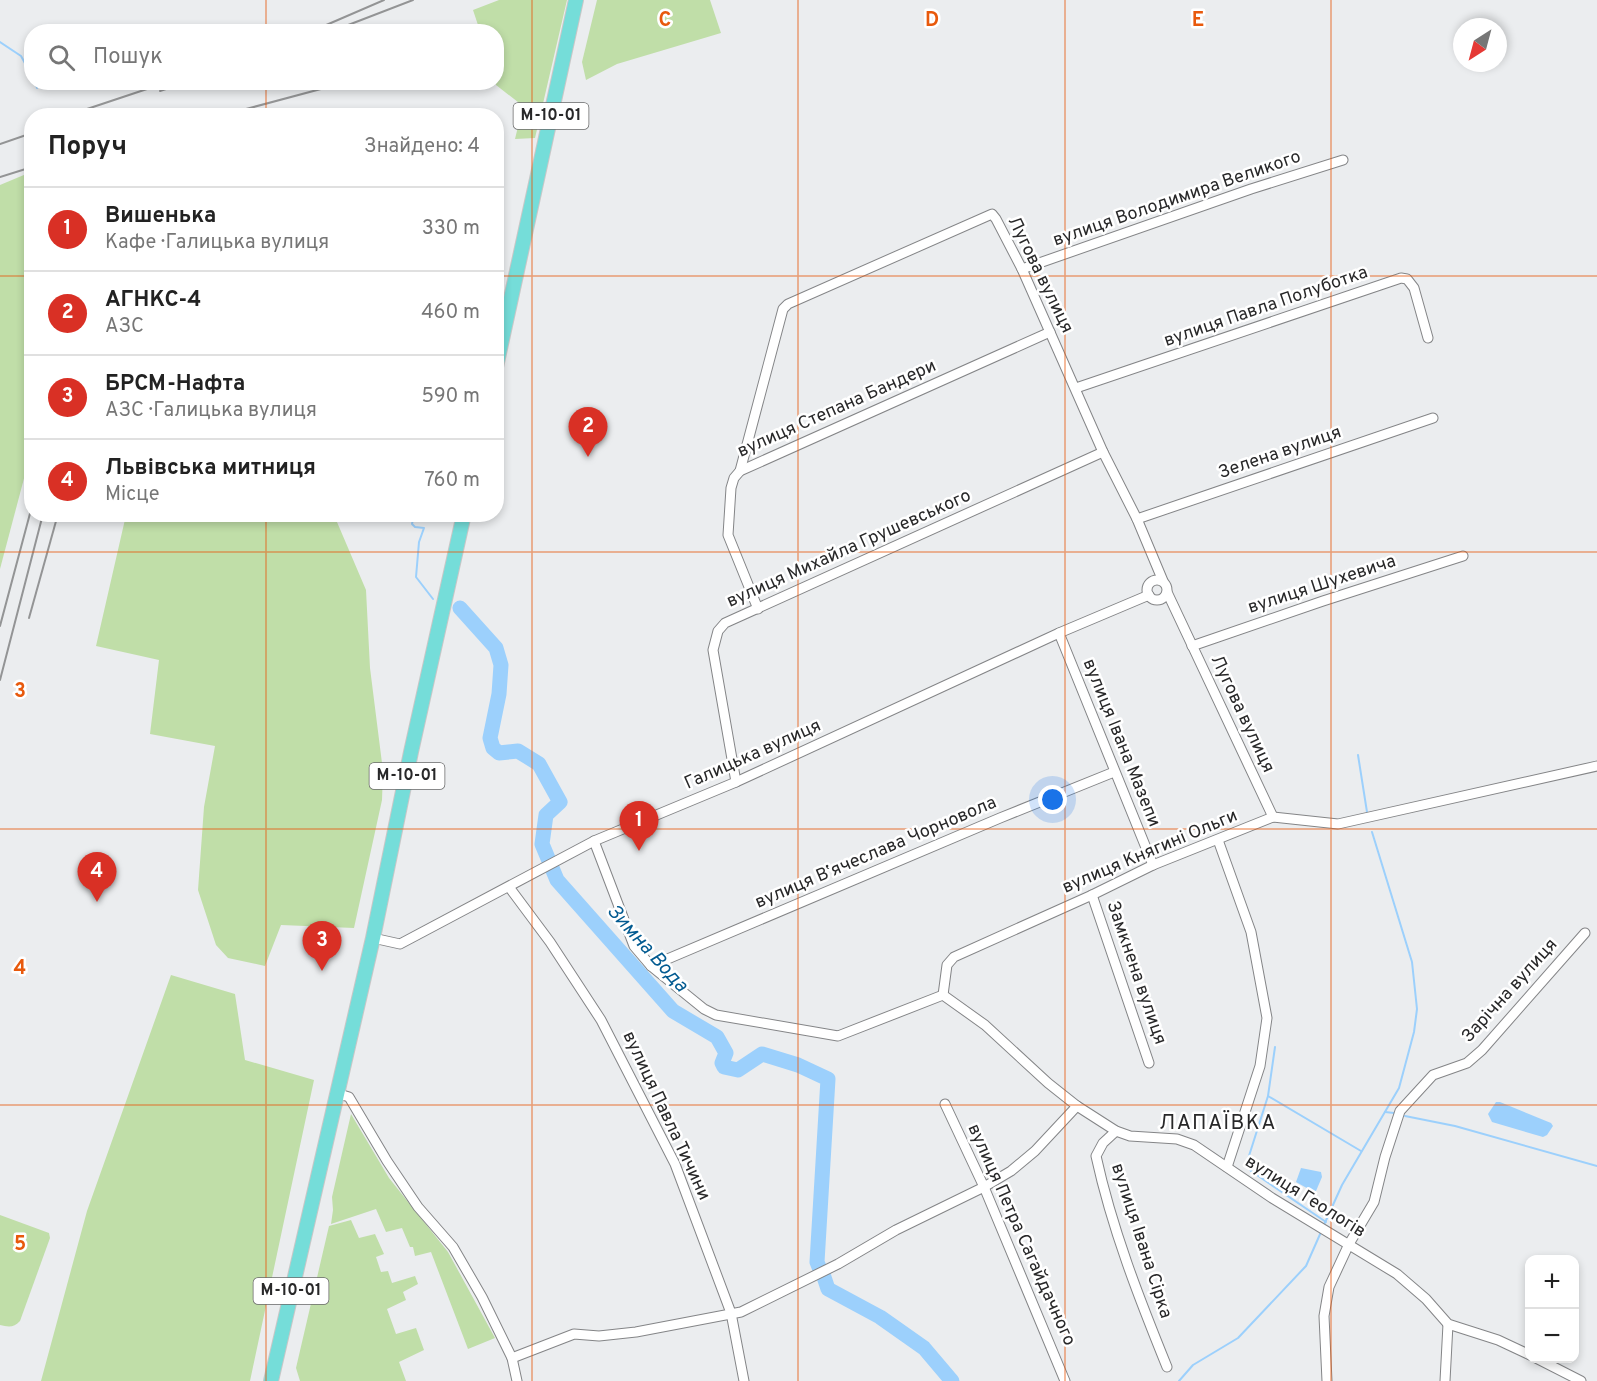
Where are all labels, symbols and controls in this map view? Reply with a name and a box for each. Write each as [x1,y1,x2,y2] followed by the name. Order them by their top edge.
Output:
[659,8,671,34] text: C
[925,8,939,34] text: D
[1192,8,1204,34] text: E
[1453,18,1507,72] north arrow
[24,24,504,90] search box
[45,41,78,74] icon: search
[93,44,163,71] text: Пошук
[514,103,588,129] road number: М-10-01
[48,131,127,164] text: Поруч
[364,134,480,160] text: Знайдено: 4
[1050,146,1304,252] street label: вулиця Володимира Великого
[105,203,216,230] text: Вишенька
[1002,213,1078,337] street label: Лугова вулиця
[64,216,72,242] text: 1
[422,216,480,242] text: 330 m
[105,230,329,256] text: Кафе · Галицька вулиця
[1161,261,1371,353] street label: вулиця Павла Полуботка
[105,287,202,314] text: АГНКС-4
[61,300,74,326] text: 2
[421,300,480,326] text: 460 m
[105,314,144,340] text: АЗС
[734,355,940,463] street label: вулиця Степана Бандери
[105,371,245,398] text: БРСМ-Нафта
[62,384,74,410] text: 3
[422,384,480,410] text: 590 m
[105,398,317,424] text: АЗС · Галицька вулиця
[568,408,608,457] pin: 2
[1215,421,1345,485] street label: Зелена вулиця
[105,455,316,482] text: Львівська митниця
[61,468,74,494] text: 4
[424,468,480,494] text: 760 m
[105,482,159,508] text: Місце
[723,485,975,613] street label: вулиця Михайла Грушевського
[1245,550,1399,620] street label: вулиця Шухевича
[1205,651,1279,777] street label: Лугова вулиця
[1077,655,1165,831] street label: вулиця Івана Мазепи
[14,679,26,705] text: 3
[681,715,825,795] street label: Галицька вулиця
[370,763,444,789] road number: М-10-01
[1038,785,1067,814] your location
[752,792,1000,914] street label: вулиця Вʼячеслава Чорновола
[620,802,658,851] pin: 1
[1059,805,1241,899] street label: вулиця Княгині Ольги
[78,852,116,902] pin: 4
[1101,898,1171,1048] street label: Замкнена вулиця
[601,900,694,999] water label: Зимна Вода
[302,922,342,971] pin: 3
[1457,934,1563,1048] street label: Зарічна вулиця
[14,956,26,982] text: 4
[617,1028,715,1204] street label: вулиця Павла Тичини
[1159,1110,1277,1137] district label: ЛАПАЇВКА
[962,1120,1080,1350] street label: вулиця Петра Сагайдачного
[1240,1151,1370,1243] street label: вулиця Геологів
[1105,1161,1177,1321] street label: вулиця Івана Сірка
[14,1232,26,1258] text: 5
[1525,1255,1579,1363] map controls
[1525,1255,1579,1309] button: +
[254,1278,328,1304] road number: М-10-01
[1525,1309,1579,1363] button: −

